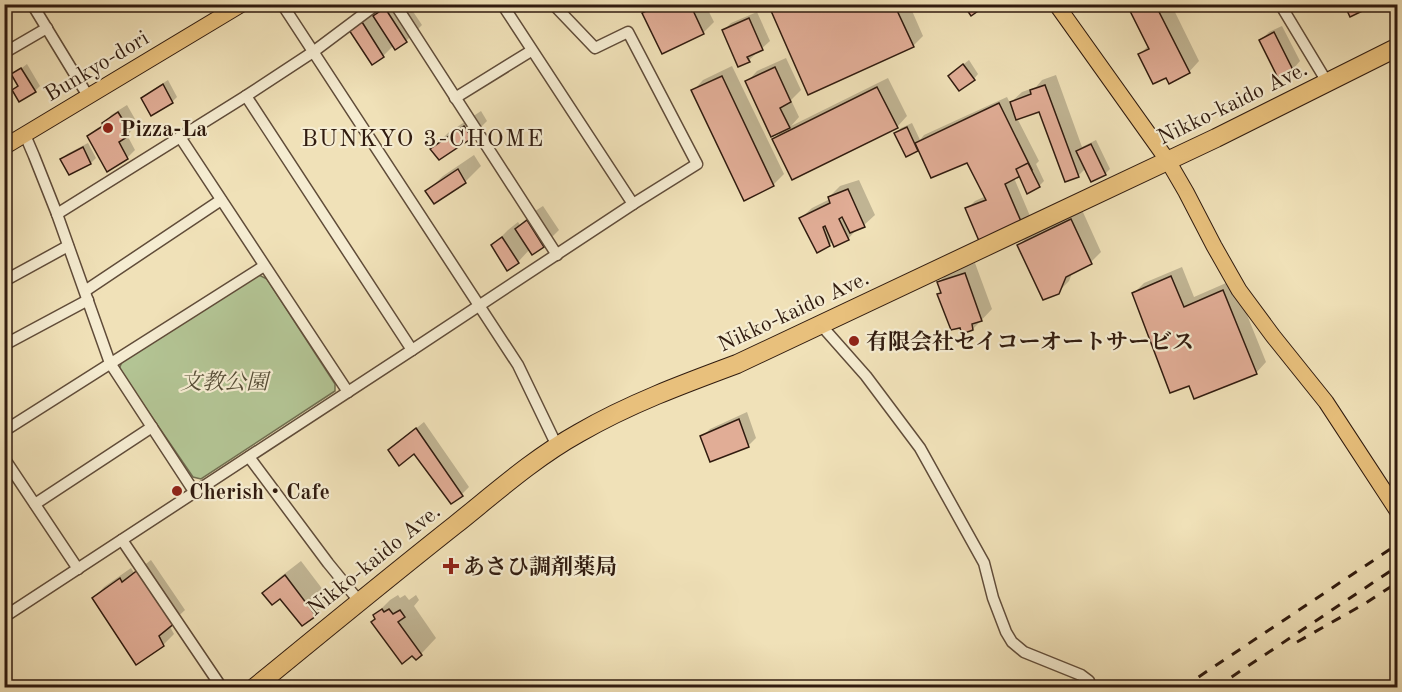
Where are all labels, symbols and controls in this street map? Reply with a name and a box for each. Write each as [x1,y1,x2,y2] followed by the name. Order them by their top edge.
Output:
[41,27,153,106] street label: Bunkyo-dori
[1154,58,1311,150] street label: Nikko-kaido Ave.
[120,119,207,141] place label: Pizza-La
[101,121,115,135] marker: Pizza-La
[301,128,545,152] district label: BUNKYO 3-CHOME
[715,267,873,356] street label: Nikko-kaido Ave.
[866,330,1194,354] place label: 有限会社セイコーオートサービス
[847,334,861,348] marker: 有限会社セイコーオートサービス
[180,370,271,394] park label: 文教公園
[189,482,330,504] place label: Cherish・Cafe
[170,484,184,498] marker: Cherish・Cafe
[304,500,445,621] street label: Nikko-kaido Ave.
[463,555,617,579] place label: あさひ調剤薬局
[444,559,458,573] marker: あさひ調剤薬局

